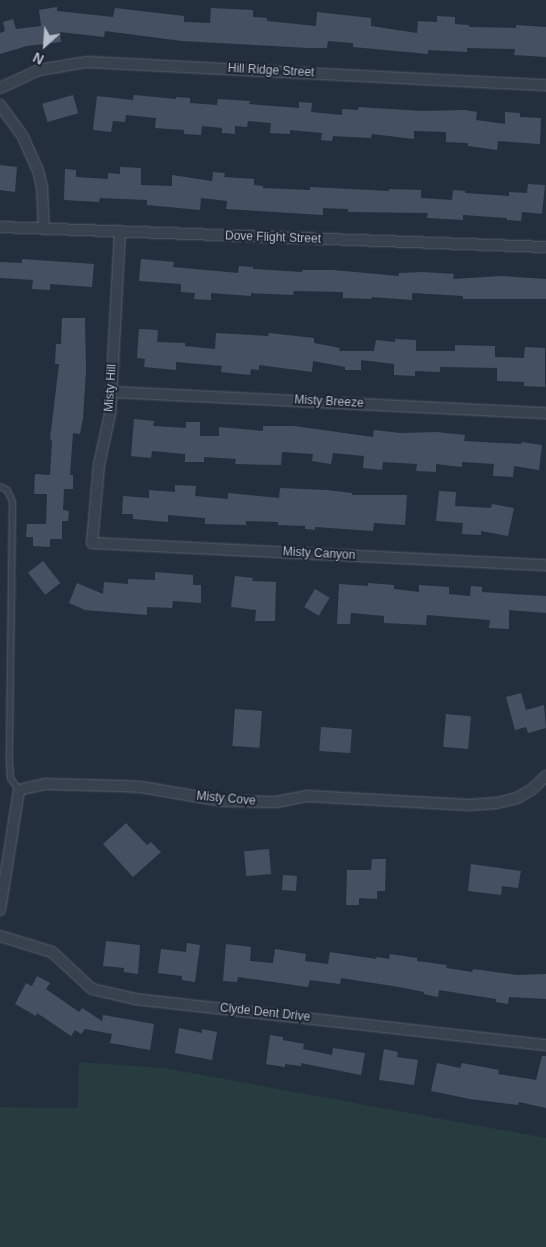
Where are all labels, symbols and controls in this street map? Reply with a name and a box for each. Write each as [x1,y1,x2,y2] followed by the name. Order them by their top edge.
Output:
[20,20,70,70] north arrow
[30,49,46,68] text: N
[227,62,315,80] street label: Hill Ridge Street
[225,229,321,247] street label: Dove Flight Street
[102,364,120,412] street label: Misty Hill
[294,393,364,411] street label: Misty Breeze
[282,545,356,563] street label: Misty Canyon
[196,789,256,809] street label: Misty Cove
[219,1001,311,1025] street label: Clyde Dent Drive

